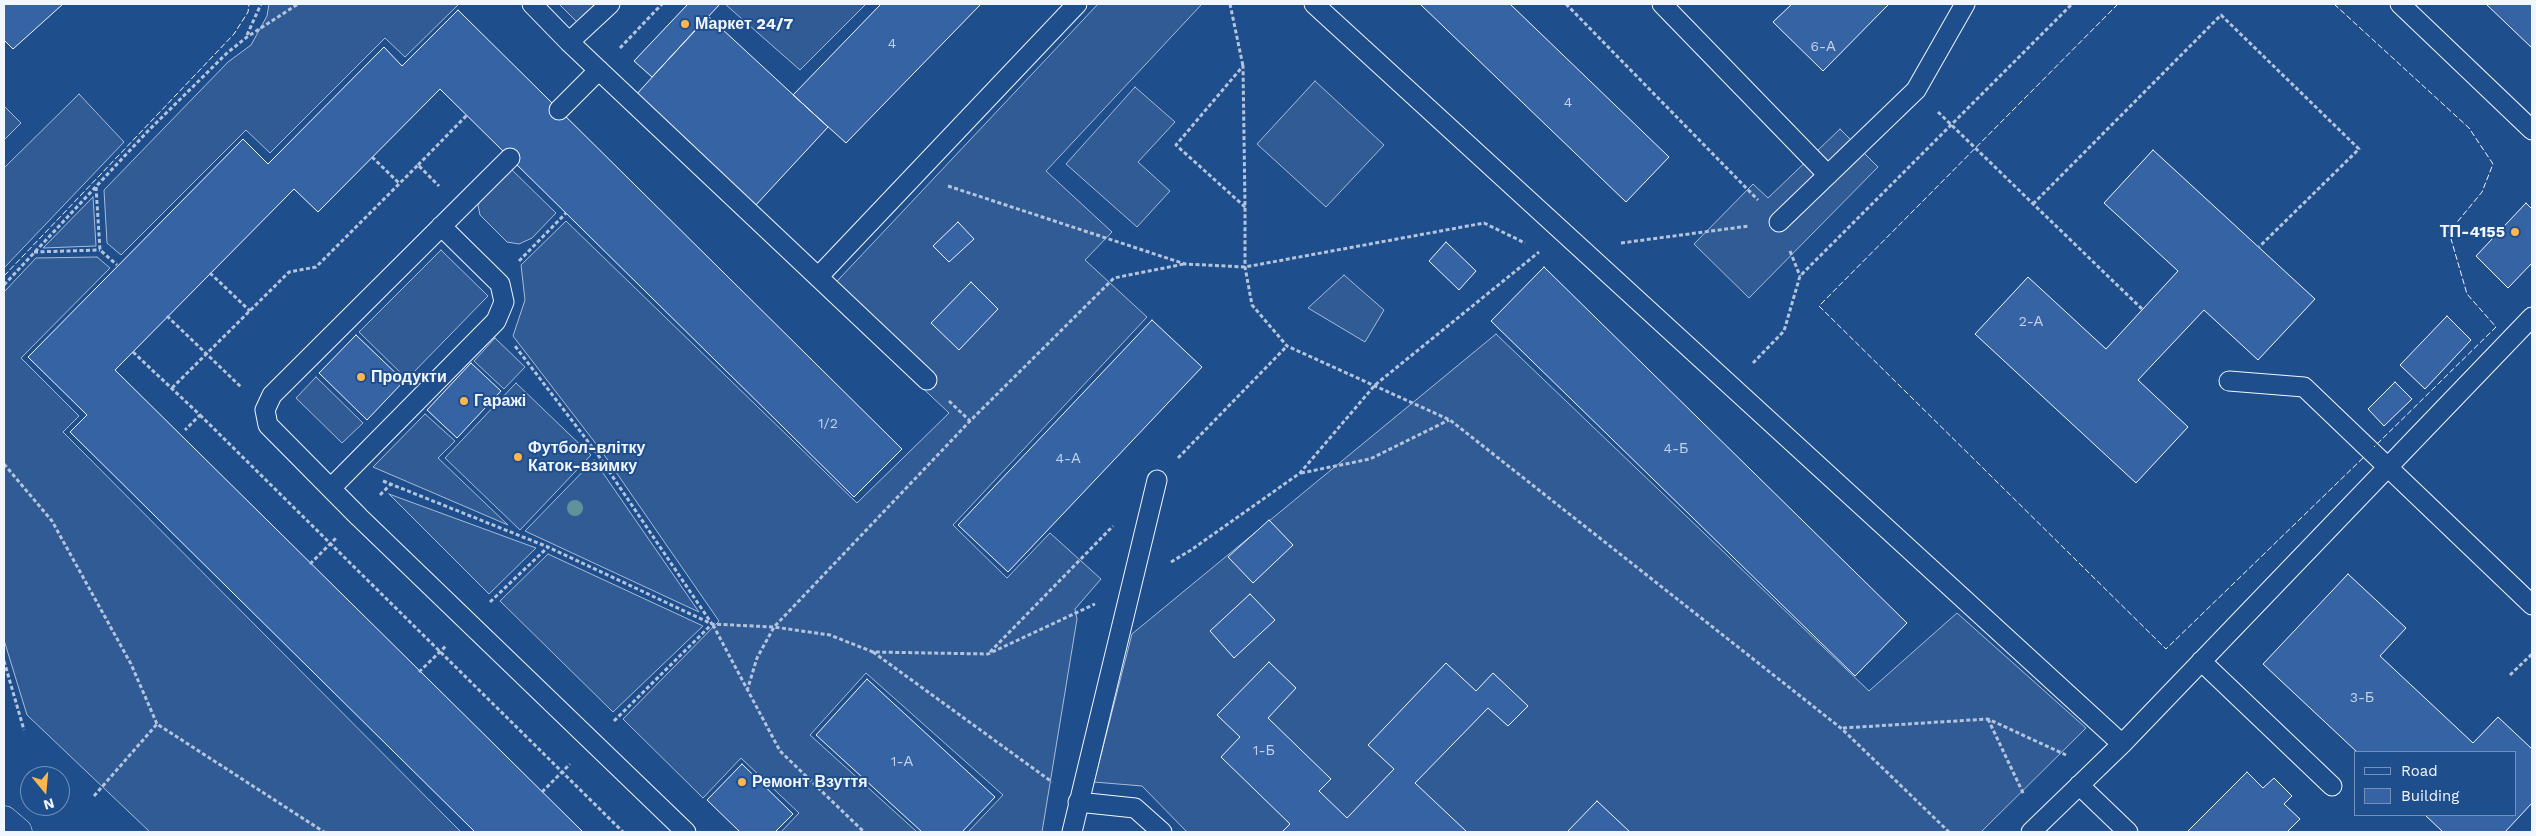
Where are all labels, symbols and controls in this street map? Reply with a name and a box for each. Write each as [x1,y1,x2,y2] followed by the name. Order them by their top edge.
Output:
[695,14,793,34] place label: Маркет 24/7
[679,18,691,30] marker: Маркет 24/7
[888,36,896,52] house number: 4
[1811,39,1835,55] house number: 6-А
[1564,95,1572,111] house number: 4
[2440,222,2505,242] place label: ТП-4155
[2509,226,2521,238] marker: ТП-4155
[2019,314,2043,330] house number: 2-А
[371,367,447,387] place label: Продукти
[355,371,367,383] marker: Продукти
[474,391,526,411] place label: Гаражі
[458,395,470,407] marker: Гаражі
[818,416,838,432] house number: 1/2
[528,438,645,476] place label: Футбол-влітку Каток-взимку
[1664,441,1688,457] house number: 4-Б
[512,451,524,463] marker: Футбол-влітку Каток-взимку
[1055,451,1081,467] house number: 4-А
[2350,690,2374,706] house number: 3-Б
[1253,743,1275,759] house number: 1-Б
[2354,751,2516,816] legend
[891,754,913,770] house number: 1-А
[2401,762,2438,780] text: Road
[20,766,70,816] north arrow
[752,772,868,792] place label: Ремонт Взуття
[736,776,748,788] marker: Ремонт Взуття
[2401,787,2459,805] text: Building
[42,795,56,814] text: N

